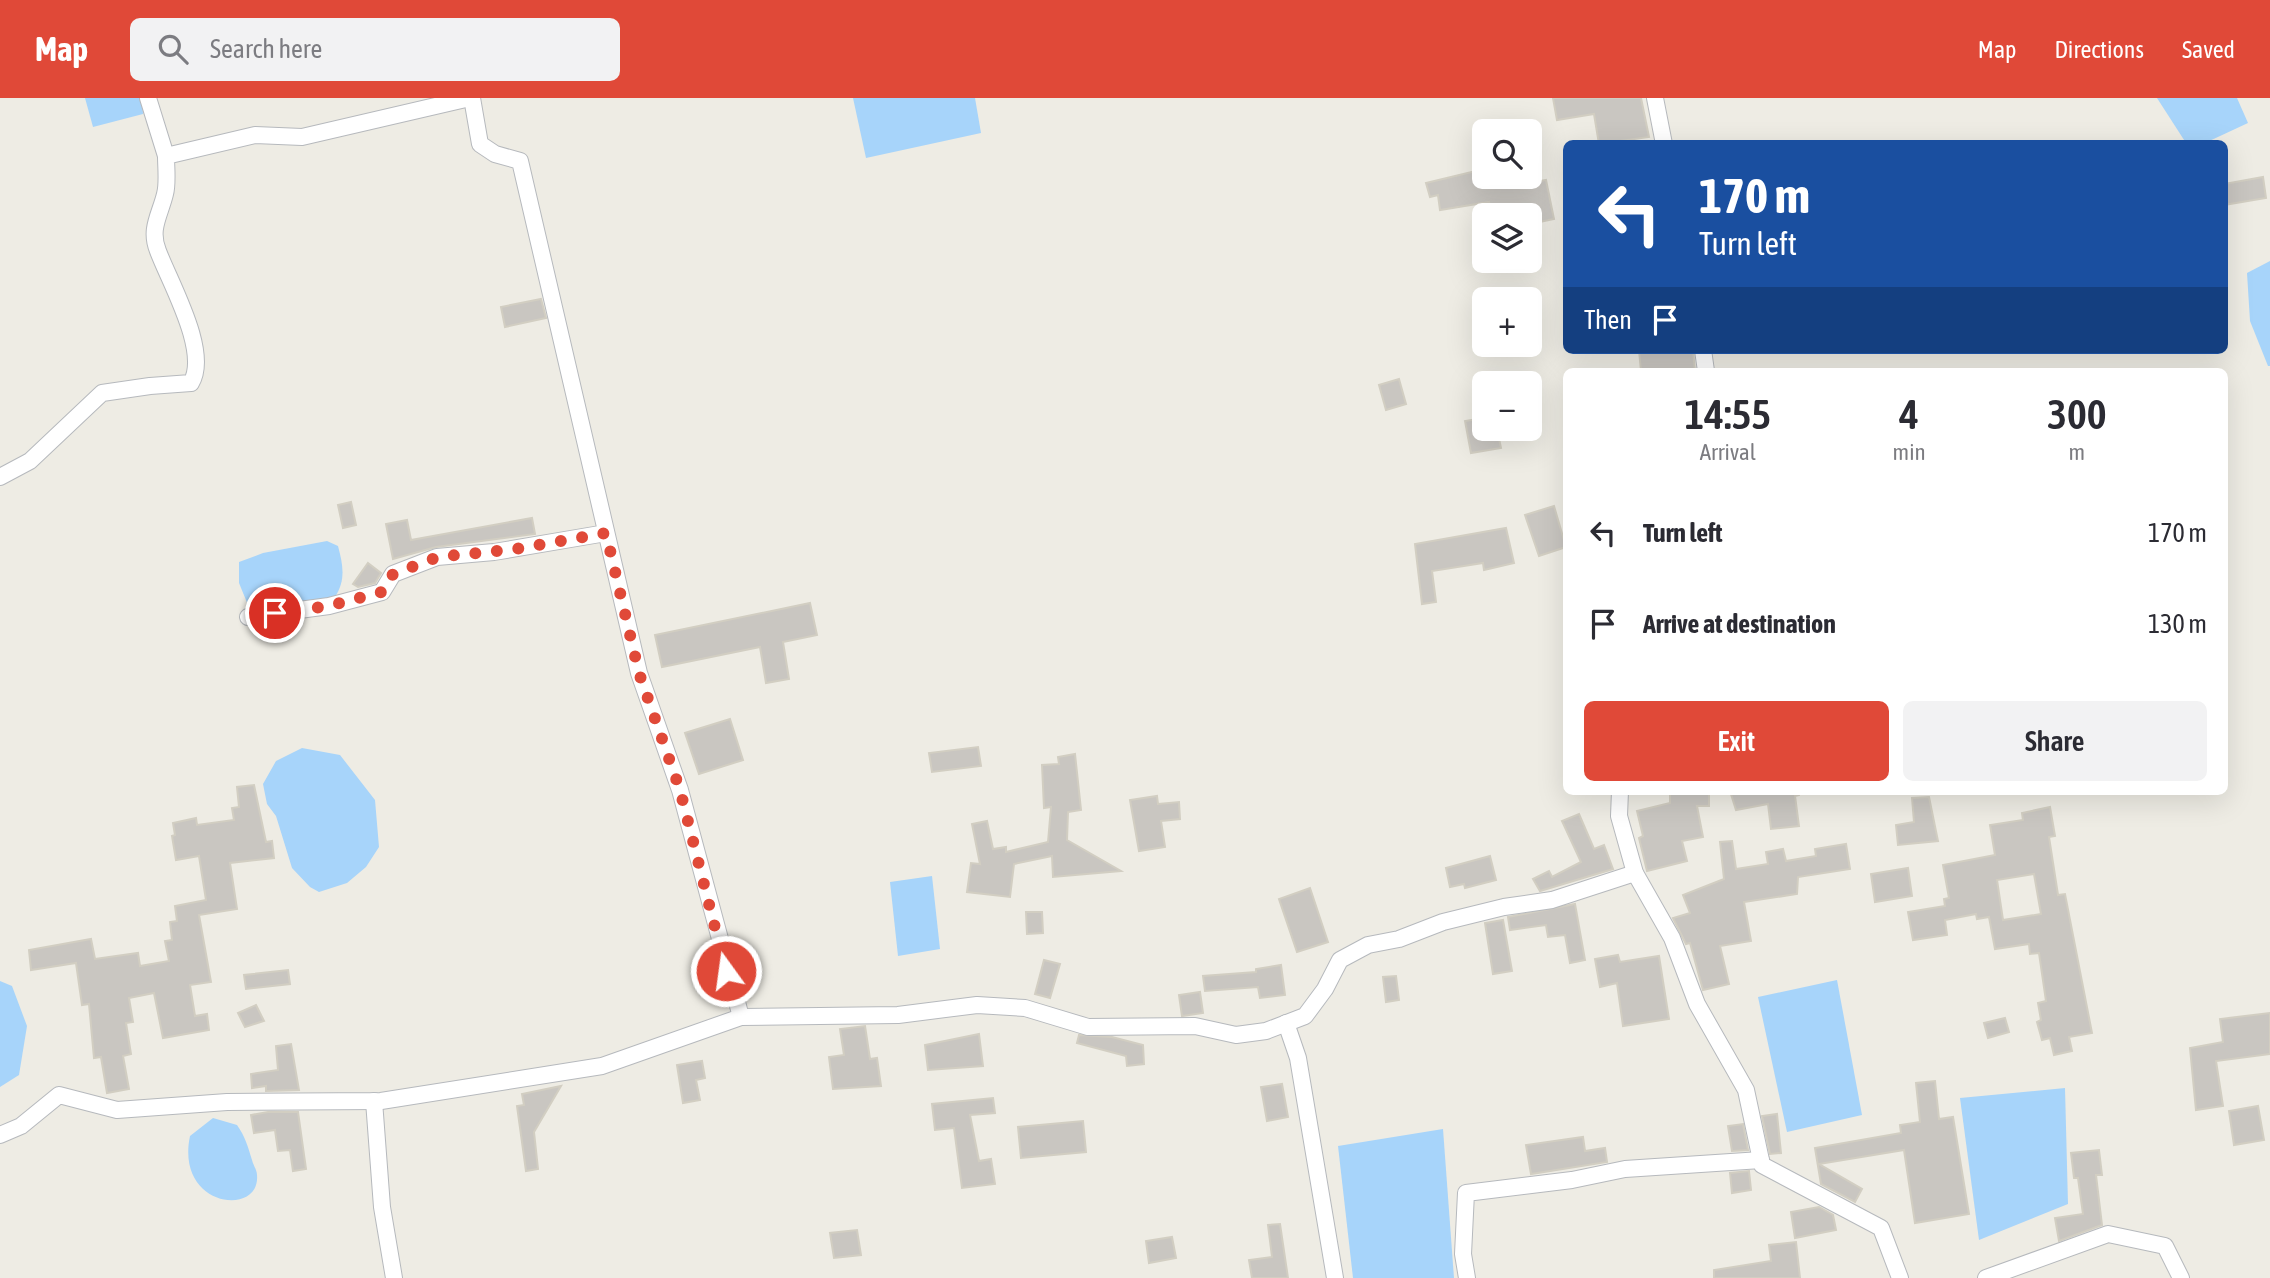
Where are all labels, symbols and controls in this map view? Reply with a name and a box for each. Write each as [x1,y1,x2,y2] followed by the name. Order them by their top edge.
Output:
[130,18,620,81] search box
[35,30,88,68] text: Map
[154,30,192,68] icon: search
[210,34,322,64] text: Search here
[1978,36,2016,63] text: Map
[2054,36,2144,63] text: Directions
[2182,36,2235,63] text: Saved
[1472,119,1542,441] map controls
[1472,119,1542,189] button: search
[1699,167,1810,223] text: 170 m
[1584,168,1675,259] icon: left
[1472,203,1542,273] button: layers
[1699,225,1797,262] text: Turn left
[1472,287,1542,357] button: +
[1646,301,1684,339] icon: arrive
[1584,305,1632,335] text: Then
[1472,371,1542,441] button: −
[1685,390,1771,438] text: 14:55
[1899,390,1919,438] text: 4
[2047,390,2106,438] text: 300
[1700,439,1756,465] text: Arrival
[1893,439,1926,465] text: min
[2069,439,2085,465] text: m
[1584,514,1622,552] icon: left
[1643,518,1723,548] text: Turn left
[2148,518,2207,548] text: 170 m
[245,583,305,643] pin
[256,594,294,632] icon: arrive
[1584,605,1622,643] icon: arrive
[1643,609,1836,639] text: Arrive at destination
[2148,609,2207,639] text: 130 m
[1584,701,1889,781] button: Exit
[1903,701,2207,781] button: Share
[689,934,763,1008] position arrow

